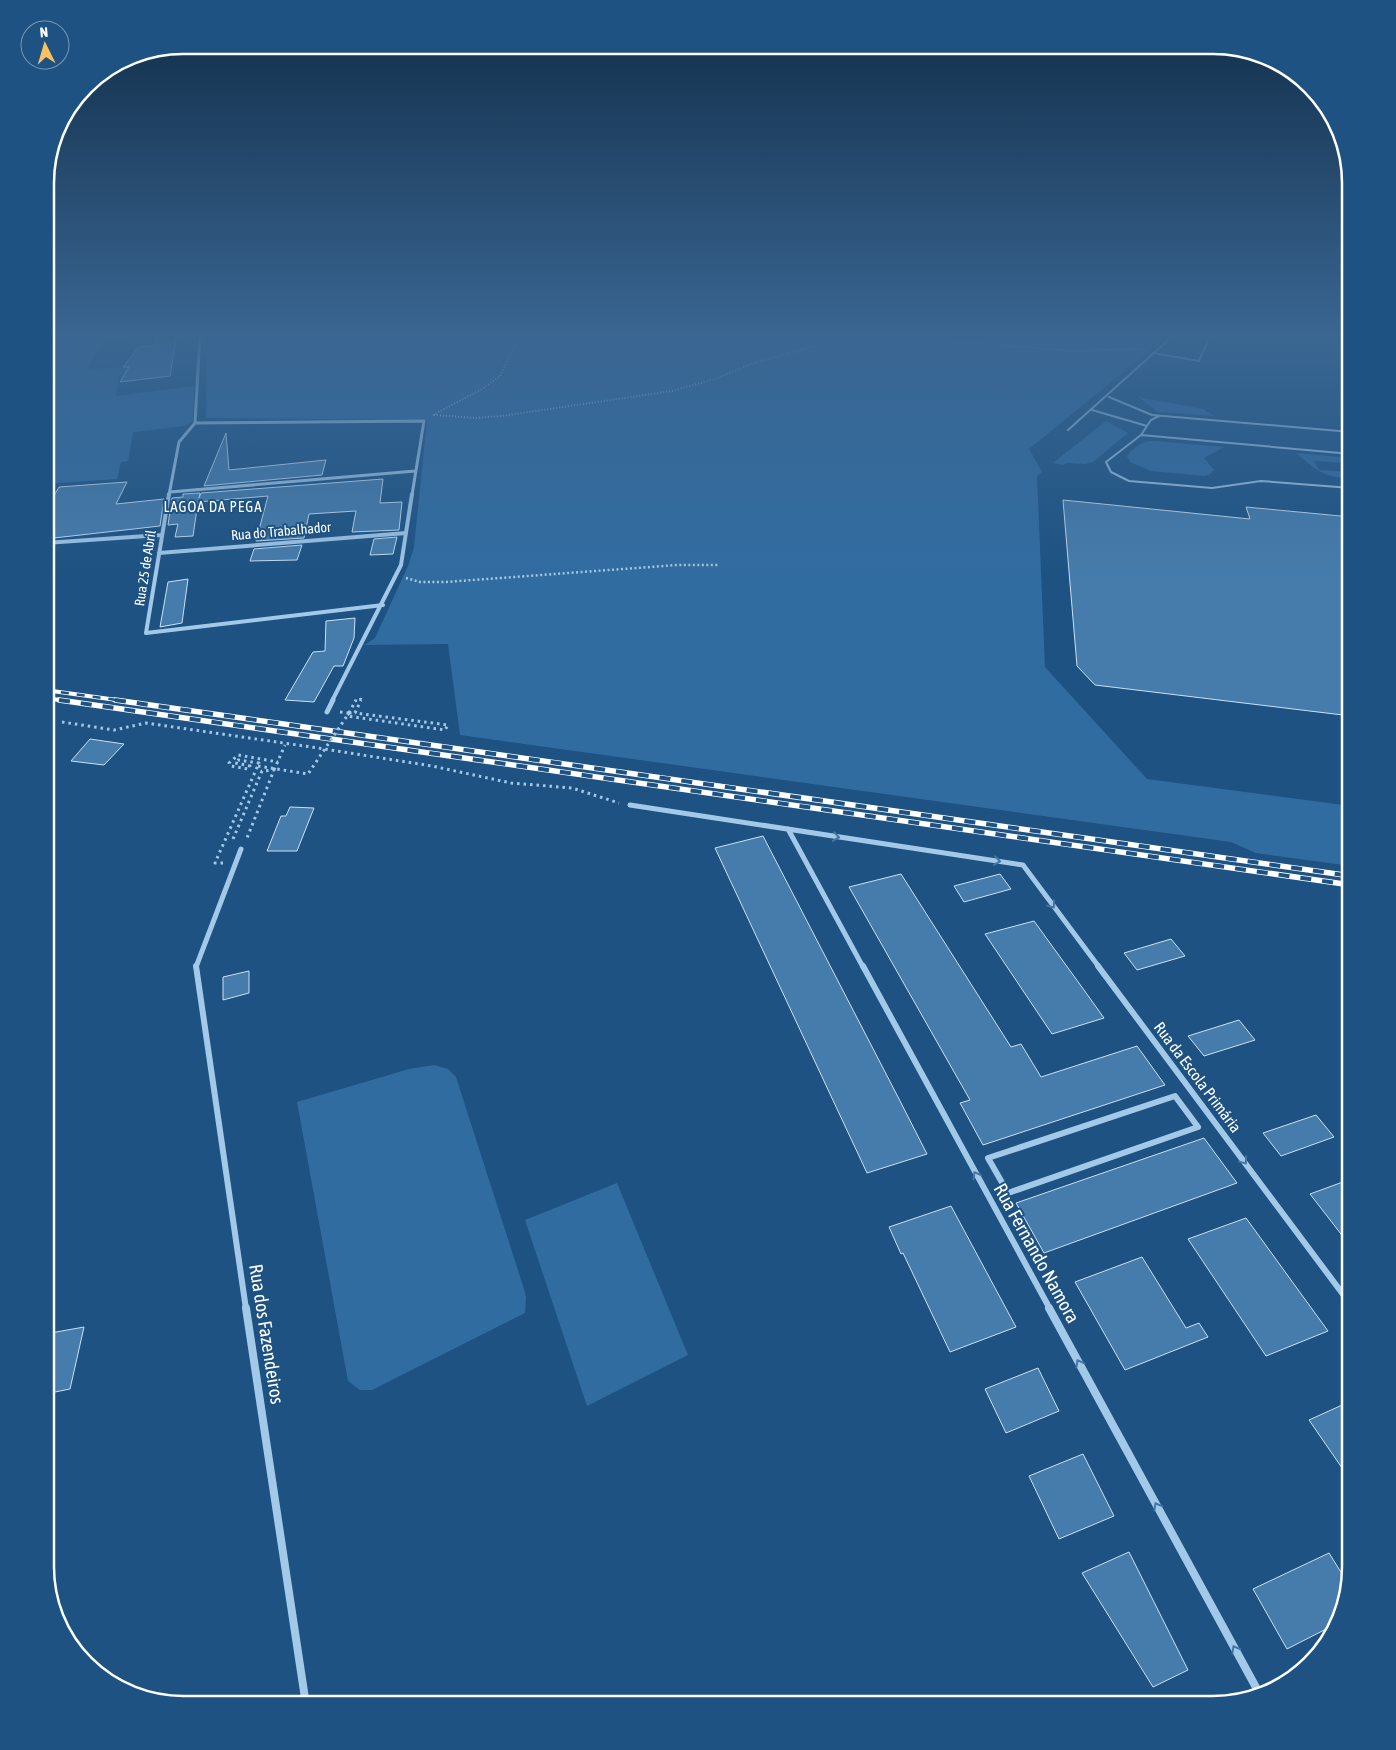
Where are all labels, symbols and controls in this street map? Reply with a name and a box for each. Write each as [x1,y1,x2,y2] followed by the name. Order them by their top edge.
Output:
[20,20,70,70] north arrow
[39,24,49,40] text: N
[163,498,263,515] district label: LAGOA DA PEGA
[230,519,333,543] street label: Rua do Trabalhador
[131,529,159,607] street label: Rua 25 de Abril
[832,831,840,841] one-way arrow
[992,856,1001,866] one-way arrow
[1047,899,1055,908] one-way arrow
[1151,1018,1245,1136] street label: Rua da Escola Primária
[1238,1155,1247,1165] one-way arrow
[972,1171,982,1180] one-way arrow
[990,1179,1084,1327] street label: Rua Fernando Namora
[245,1263,289,1406] street label: Rua dos Fazendeiros
[1075,1360,1085,1369] one-way arrow
[1153,1502,1163,1511] one-way arrow
[1231,1645,1241,1654] one-way arrow

